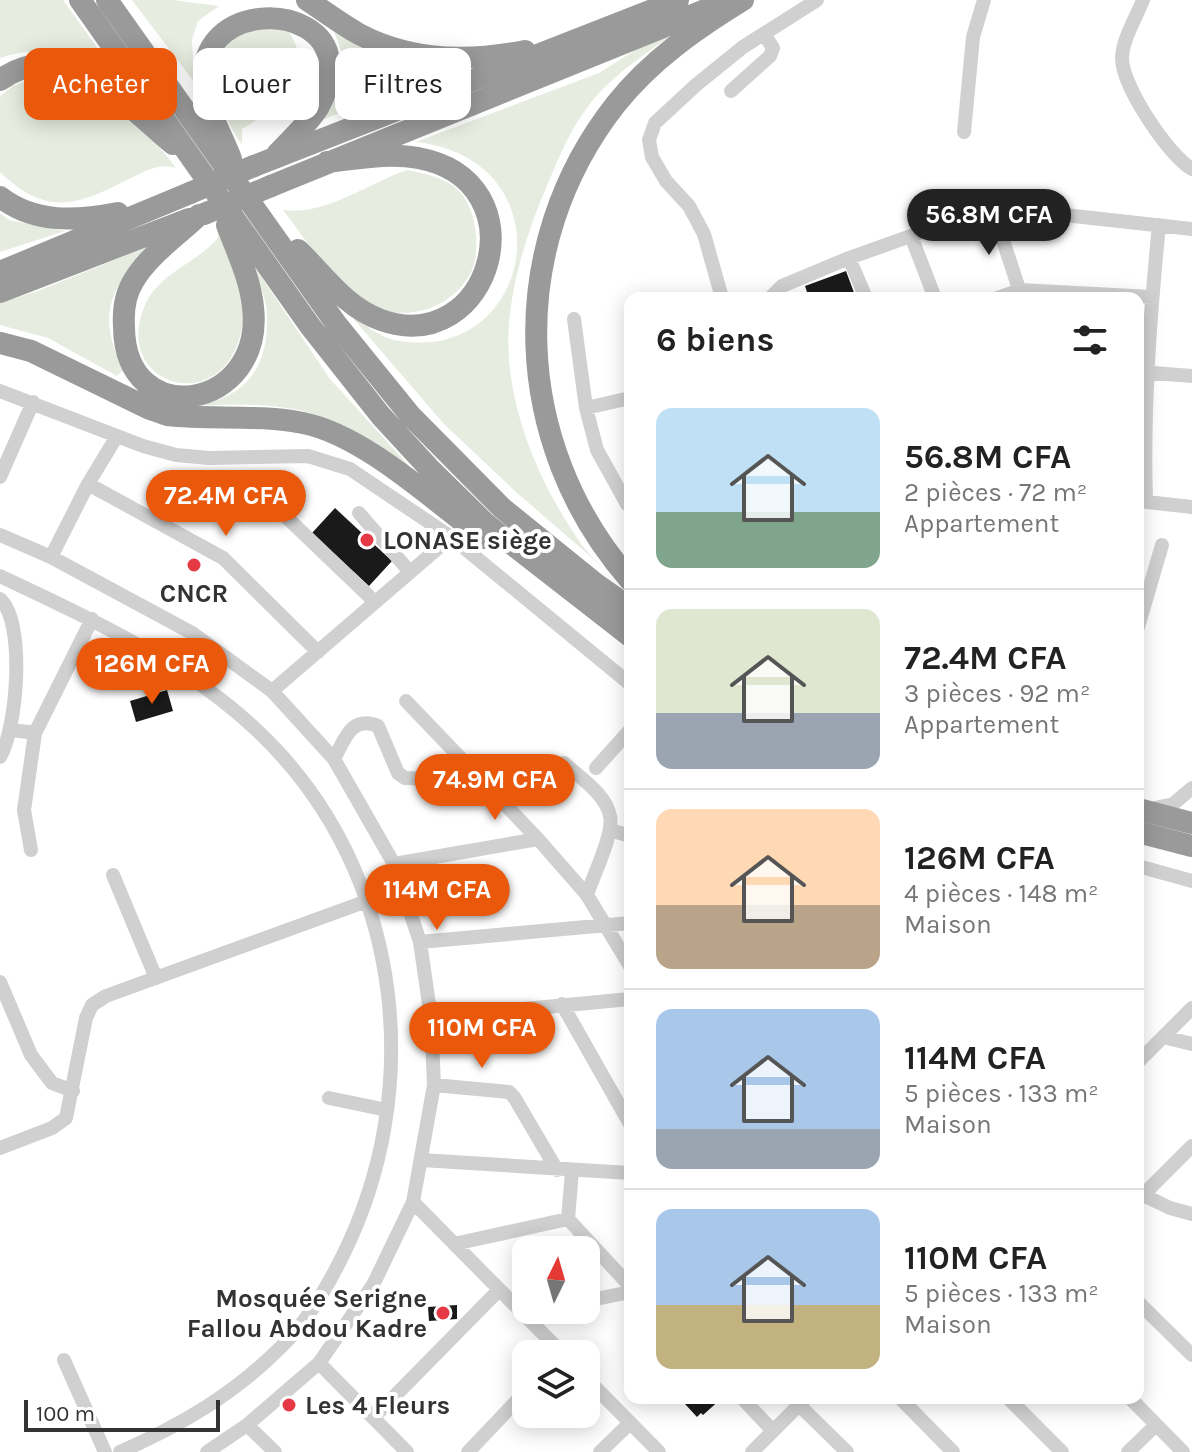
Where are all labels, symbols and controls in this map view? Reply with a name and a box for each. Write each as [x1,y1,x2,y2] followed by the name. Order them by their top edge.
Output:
[24,48,177,120] chip: Acheter
[193,48,319,120] chip: Louer
[335,48,471,120] chip: Filtres
[897,189,1081,257] pin: 56.8M CFA
[925,199,1053,230] text: 56.8M CFA
[1068,318,1112,362] icon: filters
[656,320,774,360] text: 6 biens
[904,437,1071,477] text: 56.8M CFA
[720,440,816,536] icon: home
[134,470,318,538] pin: 72.4M CFA
[904,477,1087,508] text: 2 pièces · 72 m²
[164,480,288,511] text: 72.4M CFA
[904,508,1059,539] text: Appartement
[383,525,552,556] place label: LONASE siège
[358,531,376,549] marker: LONASE siège
[185,556,203,574] marker: CNCR
[160,578,228,609] place label: CNCR
[69,638,235,706] pin: 126M CFA
[904,638,1067,678] text: 72.4M CFA
[720,641,816,737] icon: home
[94,648,210,679] text: 126M CFA
[904,678,1090,709] text: 3 pièces · 92 m²
[904,709,1059,740] text: Appartement
[403,754,587,822] pin: 74.9M CFA
[433,764,557,795] text: 74.9M CFA
[904,838,1055,878] text: 126M CFA
[720,841,816,937] icon: home
[354,864,520,932] pin: 114M CFA
[383,874,491,905] text: 114M CFA
[904,878,1098,909] text: 4 pièces · 148 m²
[904,909,992,940] text: Maison
[399,1002,565,1070] pin: 110M CFA
[427,1012,537,1043] text: 110M CFA
[904,1038,1046,1078] text: 114M CFA
[720,1041,816,1137] icon: home
[904,1078,1099,1109] text: 5 pièces · 133 m²
[904,1109,992,1140] text: Maison
[512,1236,600,1324] north arrow
[512,1236,600,1428] map controls
[904,1238,1047,1278] text: 110M CFA
[720,1241,816,1337] icon: home
[904,1278,1099,1309] text: 5 pièces · 133 m²
[187,1283,427,1344] place label: Mosquée Serigne Fallou Abdou Kadre
[434,1304,452,1322] marker: Mosquée Serigne Fallou Abdou Kadre
[904,1309,992,1340] text: Maison
[512,1340,600,1428] button: layers
[305,1390,450,1421] place label: Les 4 Fleurs
[24,1396,220,1432] scale bar
[280,1396,298,1414] marker: Les 4 Fleurs
[36,1401,95,1427] text: 100 m

